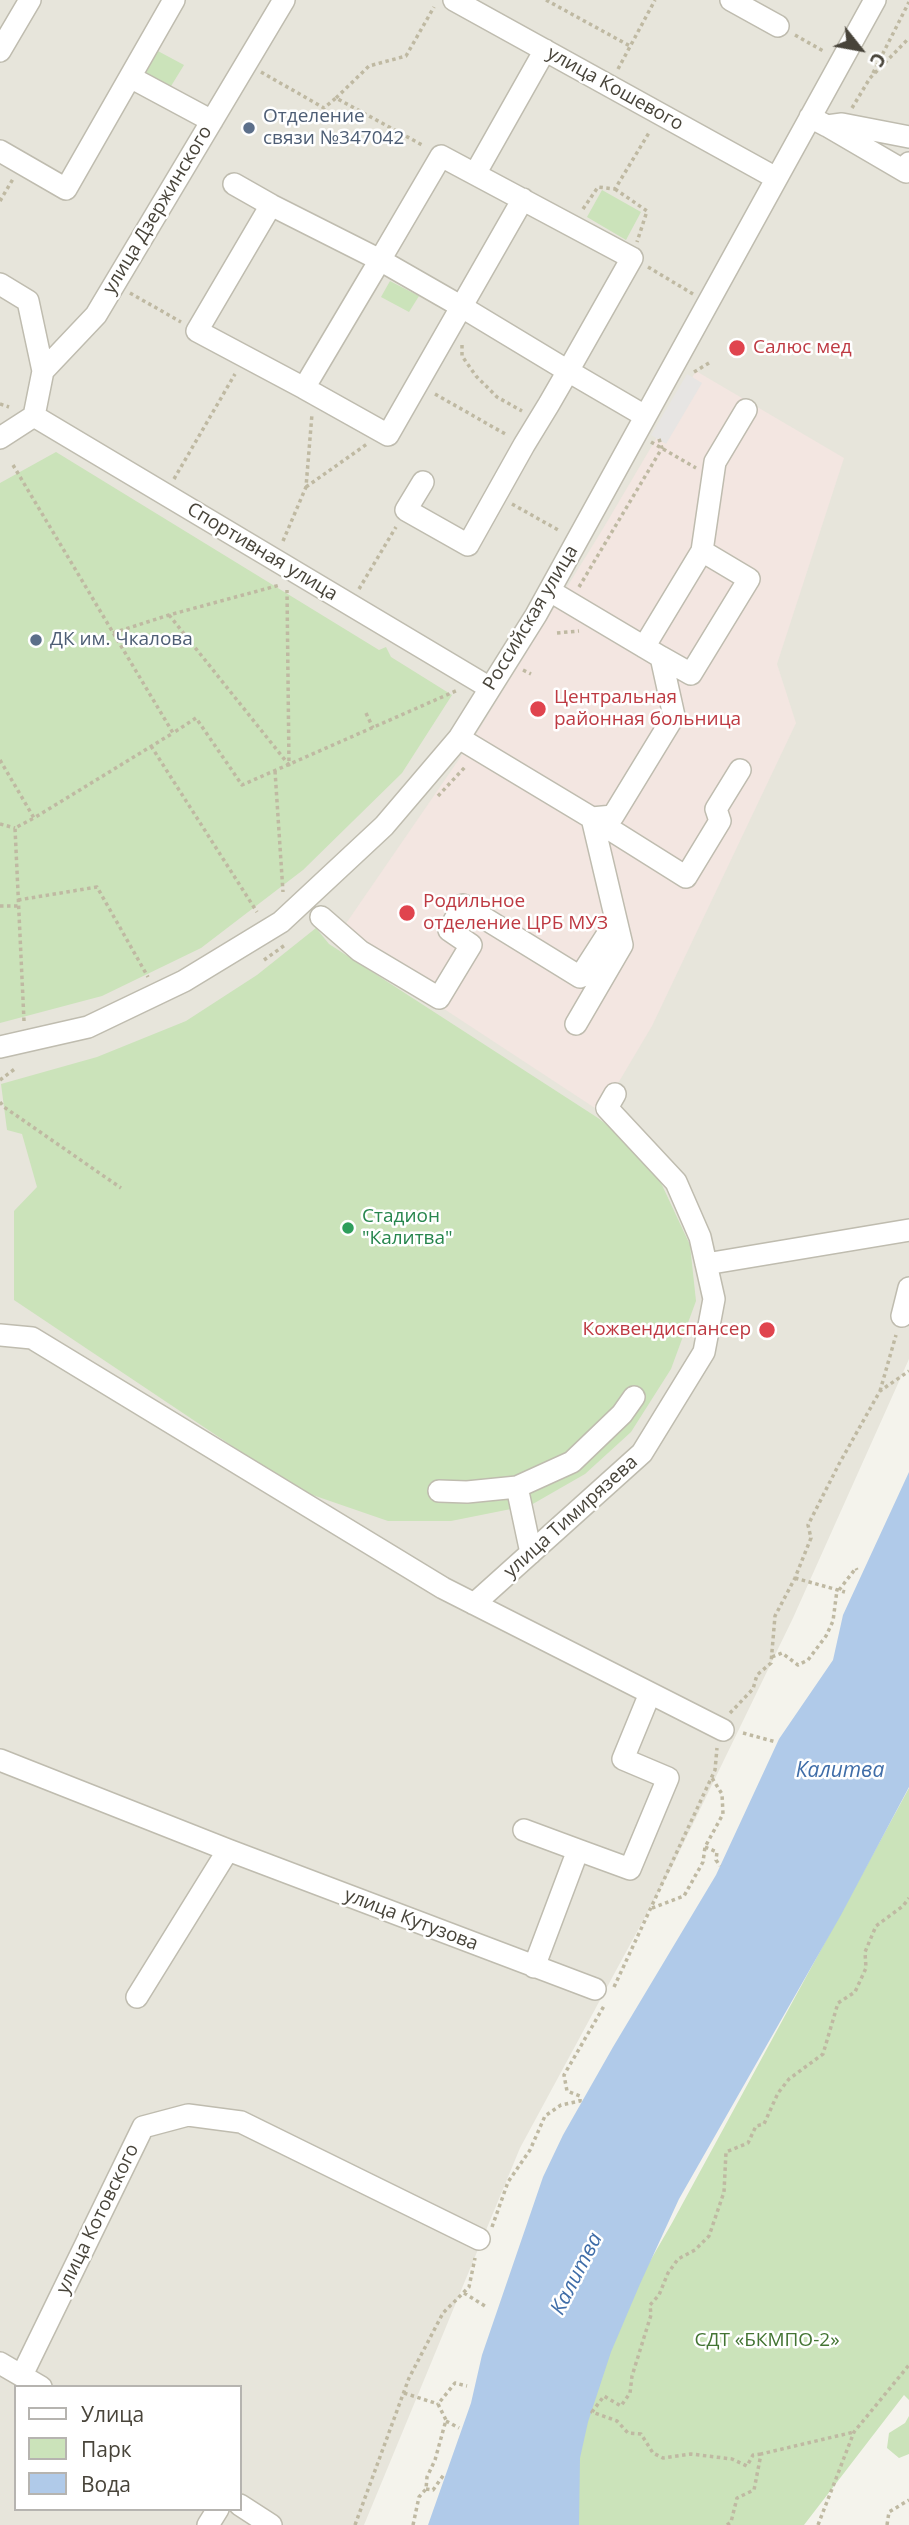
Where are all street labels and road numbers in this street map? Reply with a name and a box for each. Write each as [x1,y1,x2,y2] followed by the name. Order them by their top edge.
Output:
[543,42,687,136] street label: улица Кошевого
[99,122,217,298] street label: улица Дзержинского
[183,498,341,606] street label: Спортивная улица
[479,541,583,695] street label: Российская улица
[500,1451,642,1583] street label: улица Тимирязева
[341,1884,481,1956] street label: улица Кутузова
[52,2140,144,2298] street label: улица Котовского

